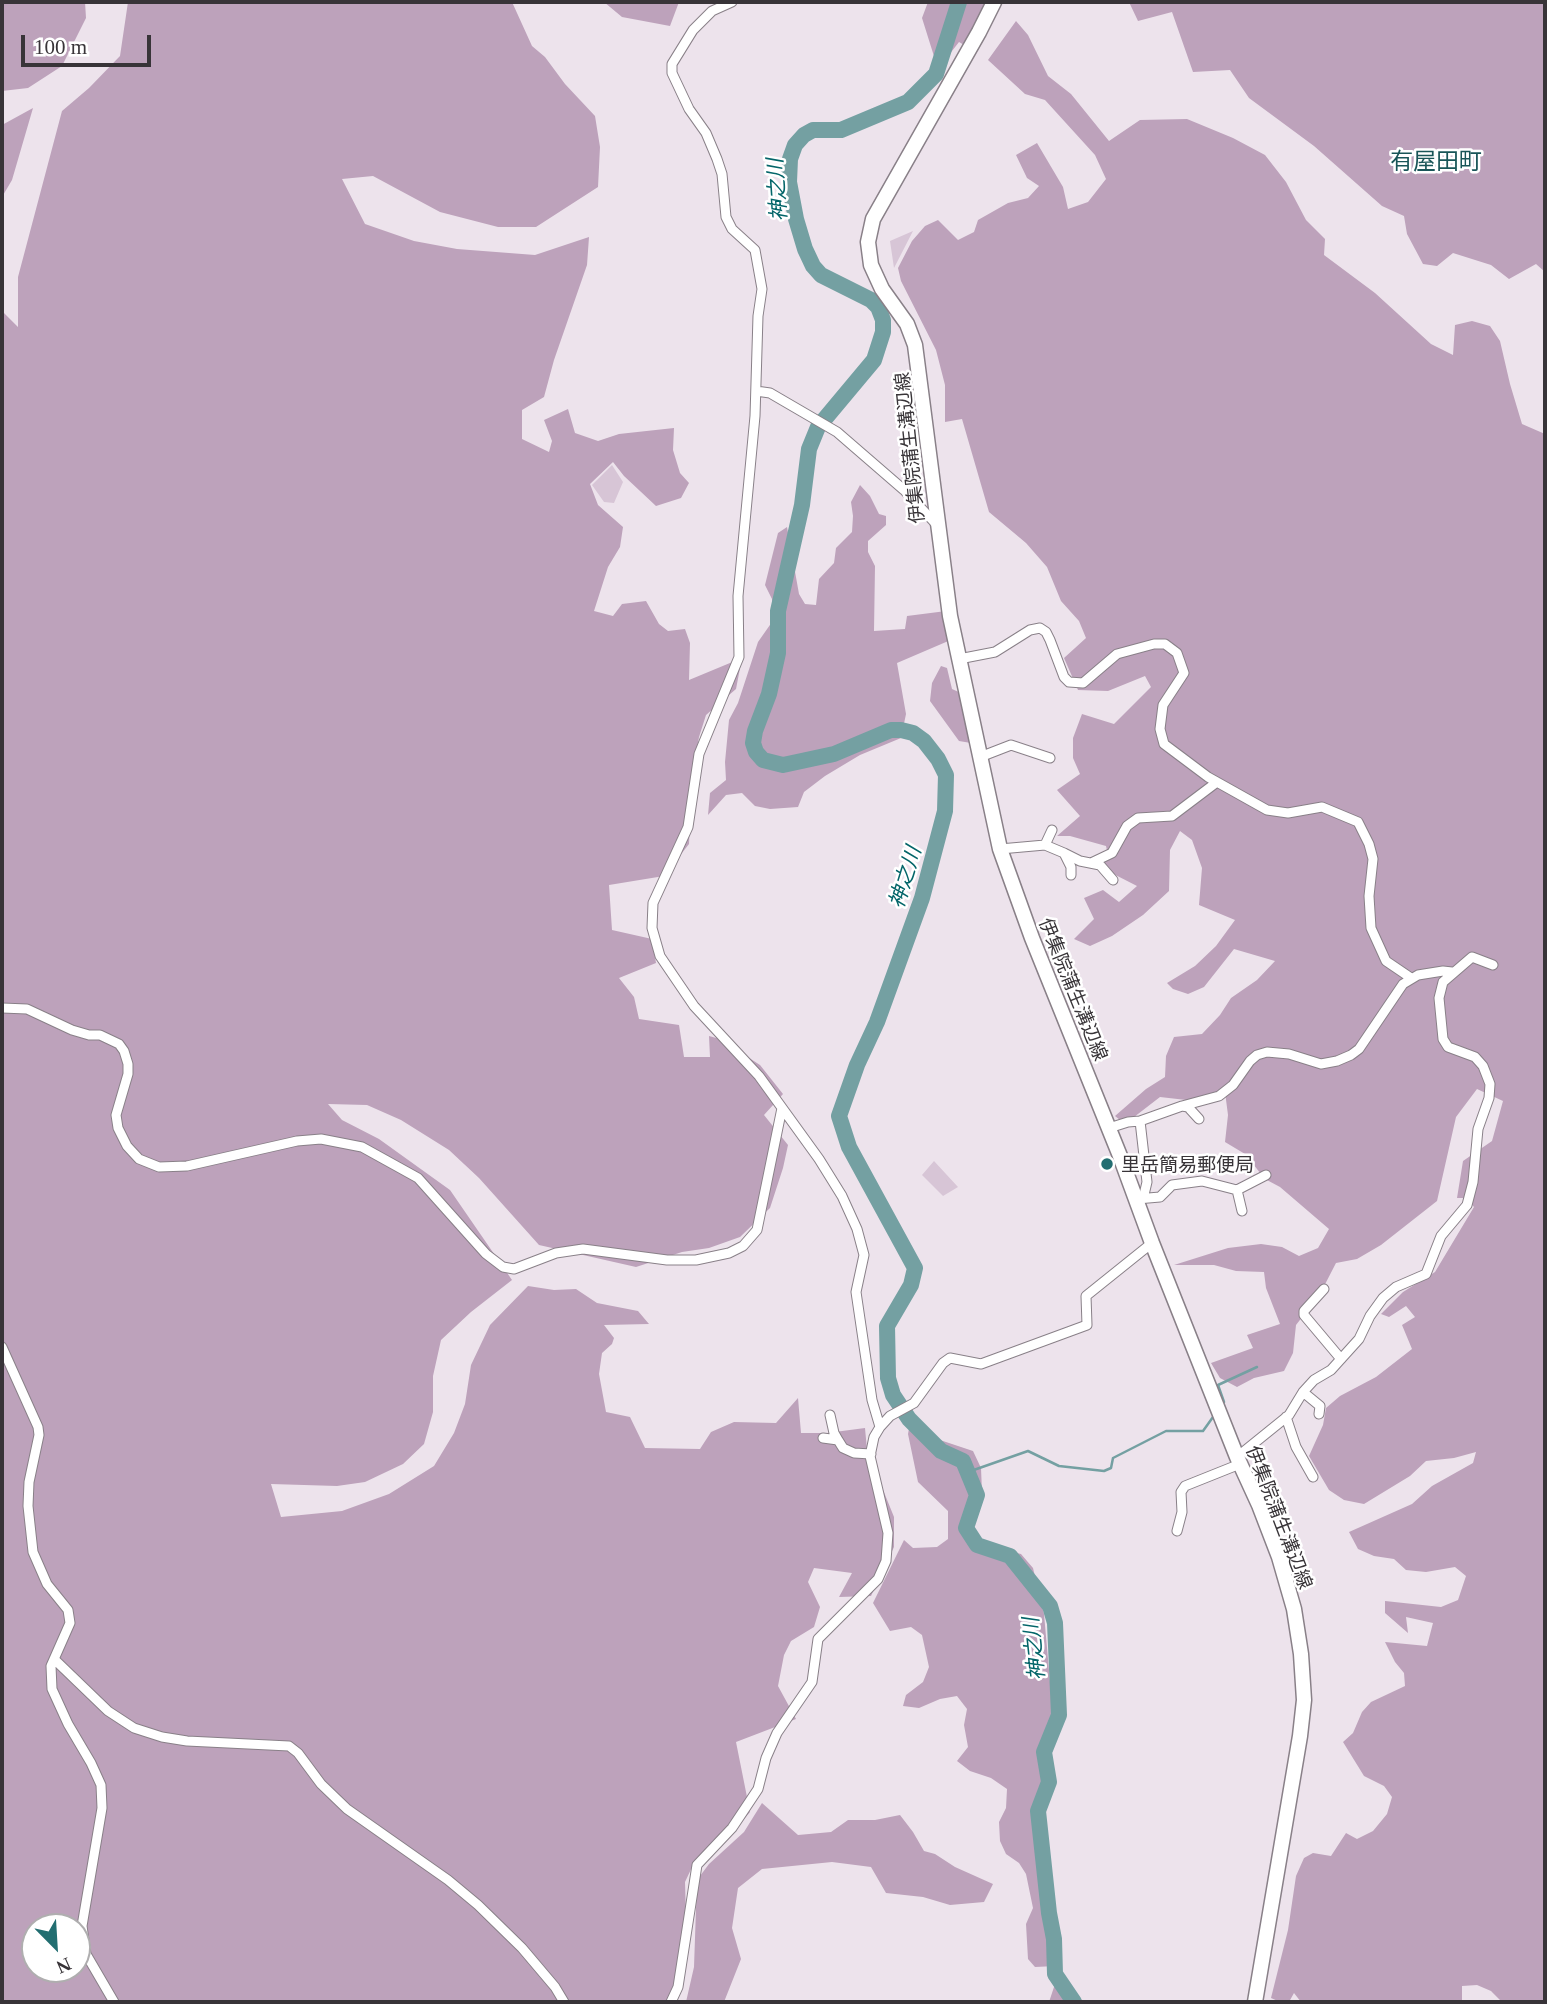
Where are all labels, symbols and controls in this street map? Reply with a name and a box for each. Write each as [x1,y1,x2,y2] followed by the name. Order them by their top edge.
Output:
[24,21,154,65] scale bar
[34,35,87,59] text: 100 m
[1390,146,1482,174] district label: 有屋田町
[761,158,791,222] water label: 神之川
[890,371,928,525] street label: 伊集院蒲生溝辺線
[883,843,925,911] water label: 神之川
[1035,914,1113,1064] street label: 伊集院蒲生溝辺線
[1121,1153,1254,1175] place label: 里岳簡易郵便局
[1099,1156,1115,1172] marker: 里岳簡易郵便局
[1242,1442,1318,1592] street label: 伊集院蒲生溝辺線
[1017,1616,1049,1682] water label: 神之川
[21,1913,91,1983] north arrow
[53,1953,74,1978] text: N

